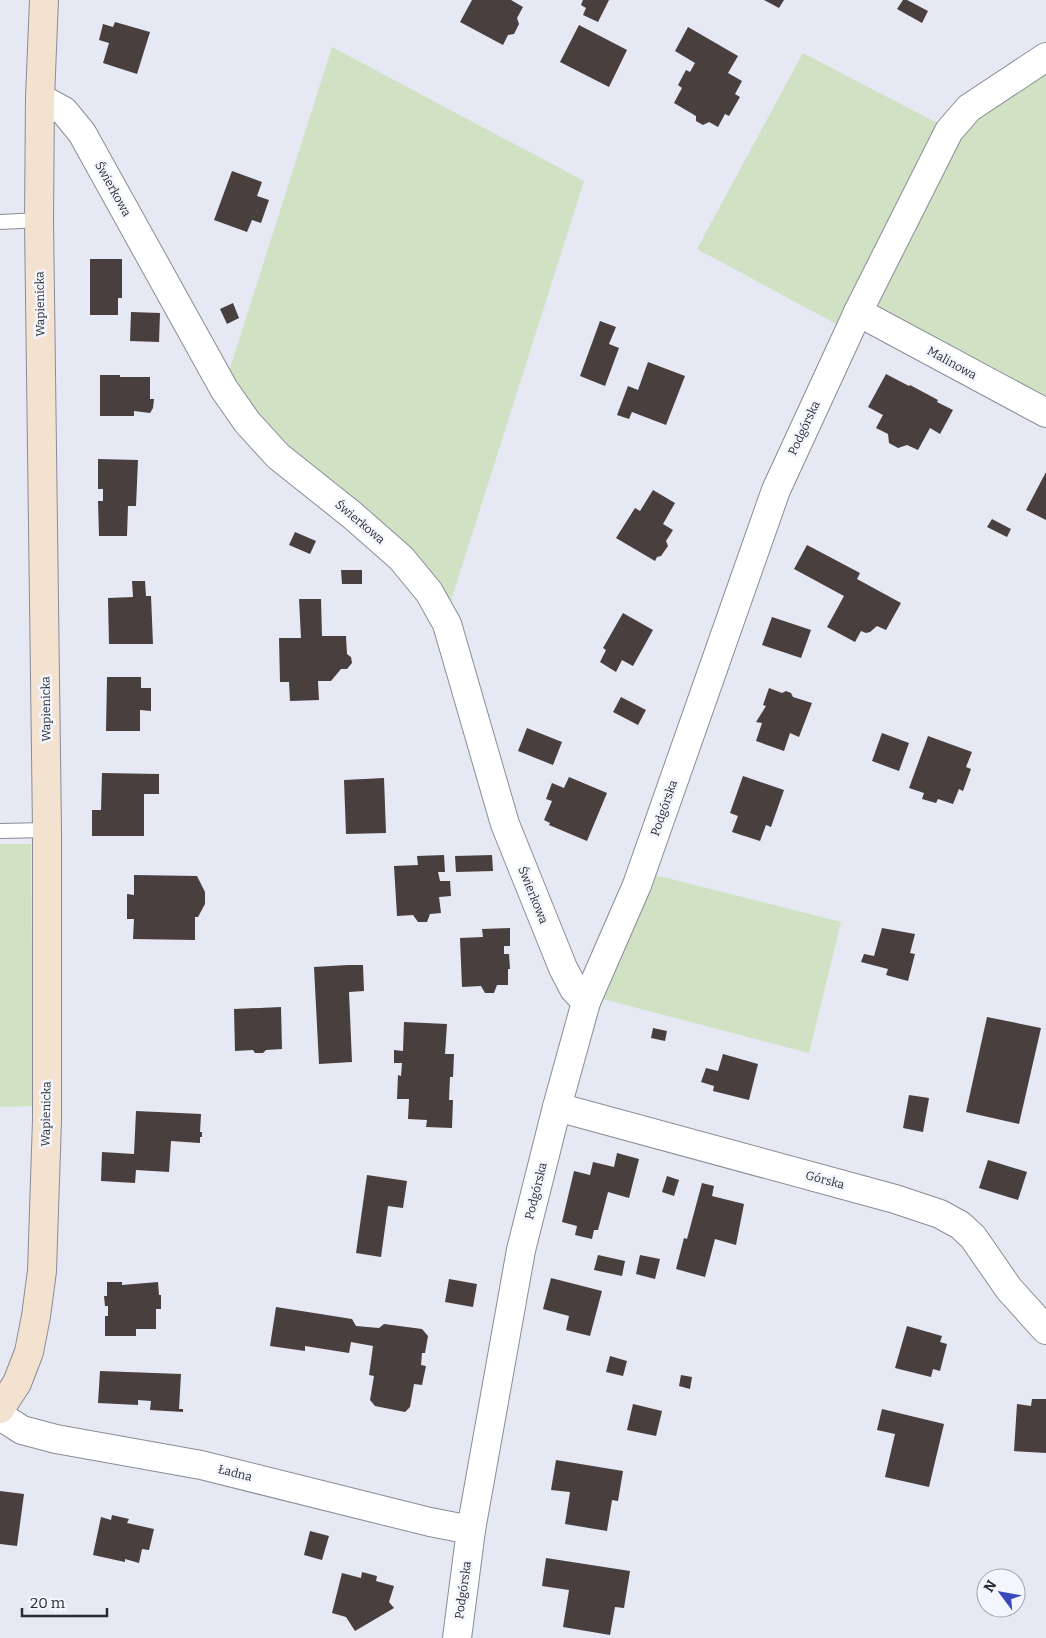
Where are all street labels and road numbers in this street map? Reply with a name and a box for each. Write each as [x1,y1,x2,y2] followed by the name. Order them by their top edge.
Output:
[92,159,135,219] street label: Świerkowa
[32,271,48,337] street label: Wapienicka
[925,344,980,382] street label: Malinowa
[785,398,823,457] street label: Podgórska
[332,496,389,547] street label: Świerkowa
[38,676,54,742] street label: Wapienicka
[648,778,680,838] street label: Podgórska
[515,864,552,926] street label: Świerkowa
[38,1081,54,1147] street label: Wapienicka
[522,1161,550,1221] street label: Podgórska
[804,1168,846,1192] street label: Górska
[217,1462,254,1484] street label: Ładna
[452,1560,474,1620] street label: Podgórska

